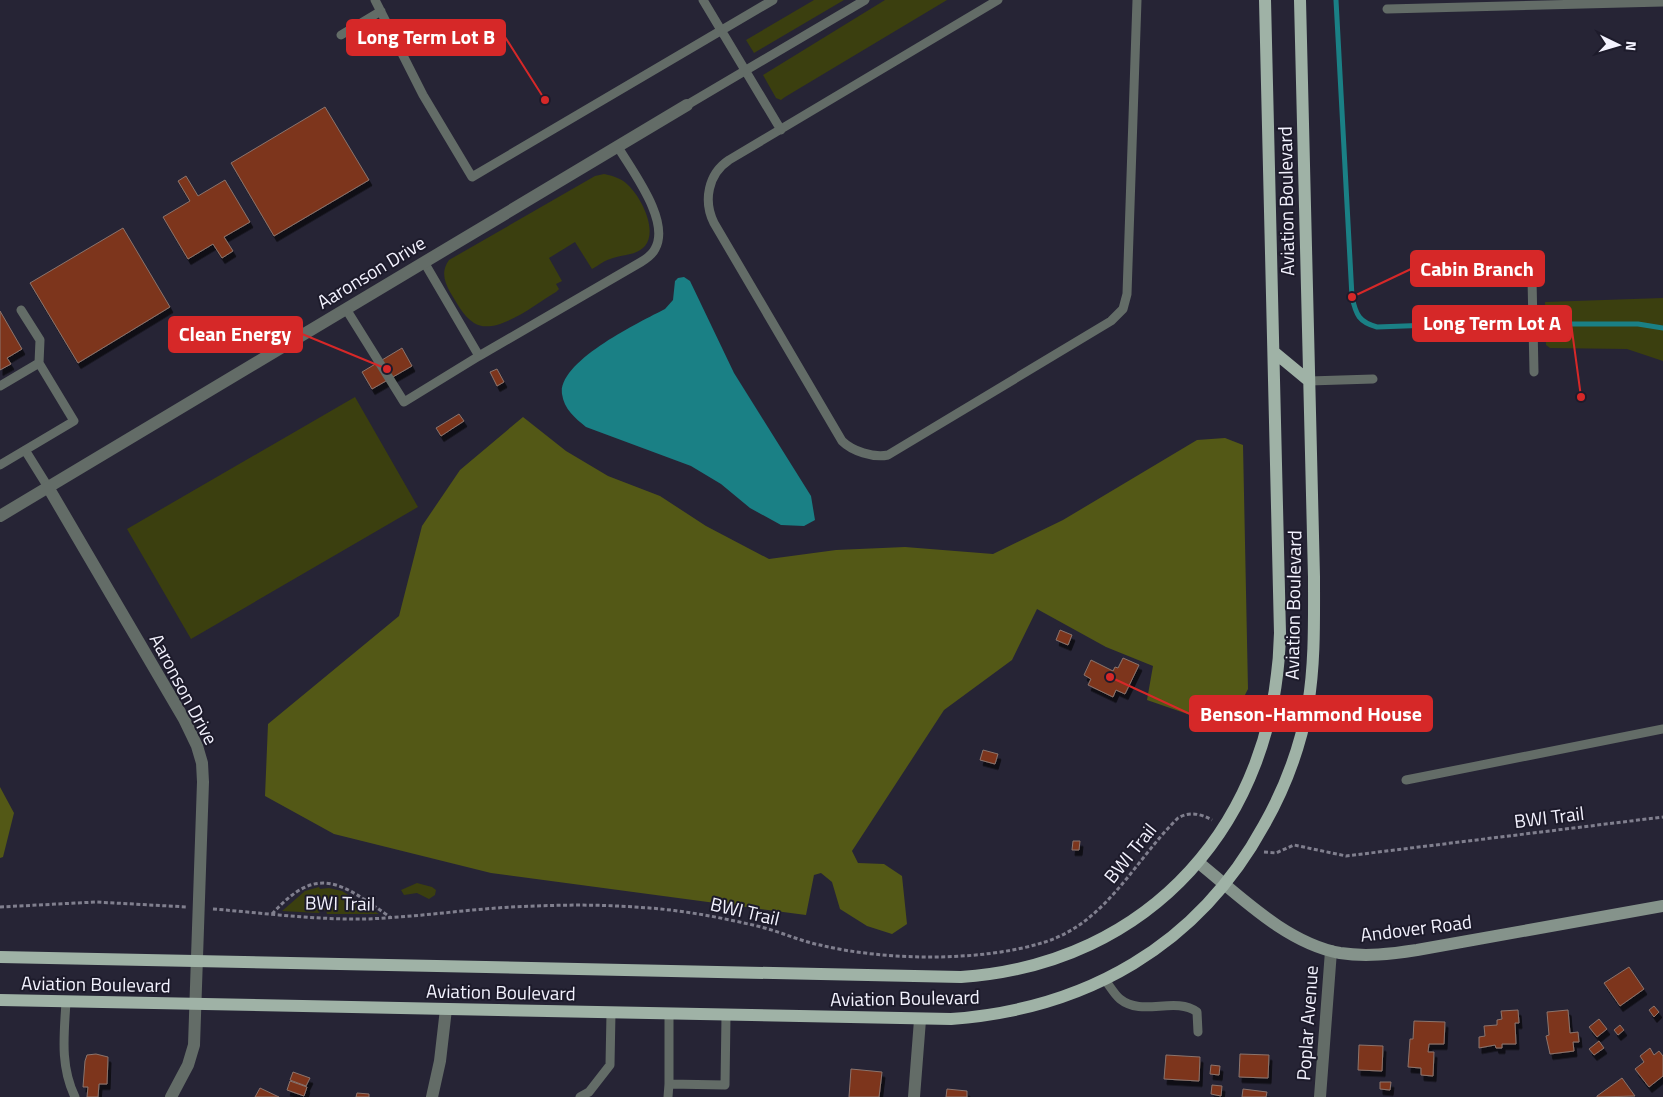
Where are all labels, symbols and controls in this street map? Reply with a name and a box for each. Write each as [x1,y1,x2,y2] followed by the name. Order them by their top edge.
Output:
[347,20,505,55] callout: Long Term Lot B
[1593,20,1643,70] north arrow
[357,21,495,52] text: Long Term Lot B
[1621,40,1642,52] text: N
[1270,126,1301,276] street label: Aviation Boulevard
[311,228,431,315] street label: Aaronson Drive
[1411,251,1544,286] callout: Cabin Branch
[1420,253,1534,284] text: Cabin Branch
[1413,306,1571,341] callout: Long Term Lot A
[1423,307,1561,338] text: Long Term Lot A
[169,317,302,352] callout: Clean Energy
[179,318,291,349] text: Clean Energy
[1277,530,1308,680] street label: Aviation Boulevard
[143,628,226,750] street label: Aaronson Drive
[1190,696,1432,731] callout: Benson-Hammond House
[1200,698,1422,729] text: Benson-Hammond House
[1512,798,1586,835] street label: BWI Trail
[1096,816,1163,889] street label: BWI Trail
[305,887,375,918] street label: BWI Trail
[708,888,783,933] street label: BWI Trail
[1359,906,1473,949] street label: Andover Road
[1288,964,1325,1082] street label: Poplar Avenue
[21,968,171,999] street label: Aviation Boulevard
[426,976,576,1007] street label: Aviation Boulevard
[830,982,980,1013] street label: Aviation Boulevard

